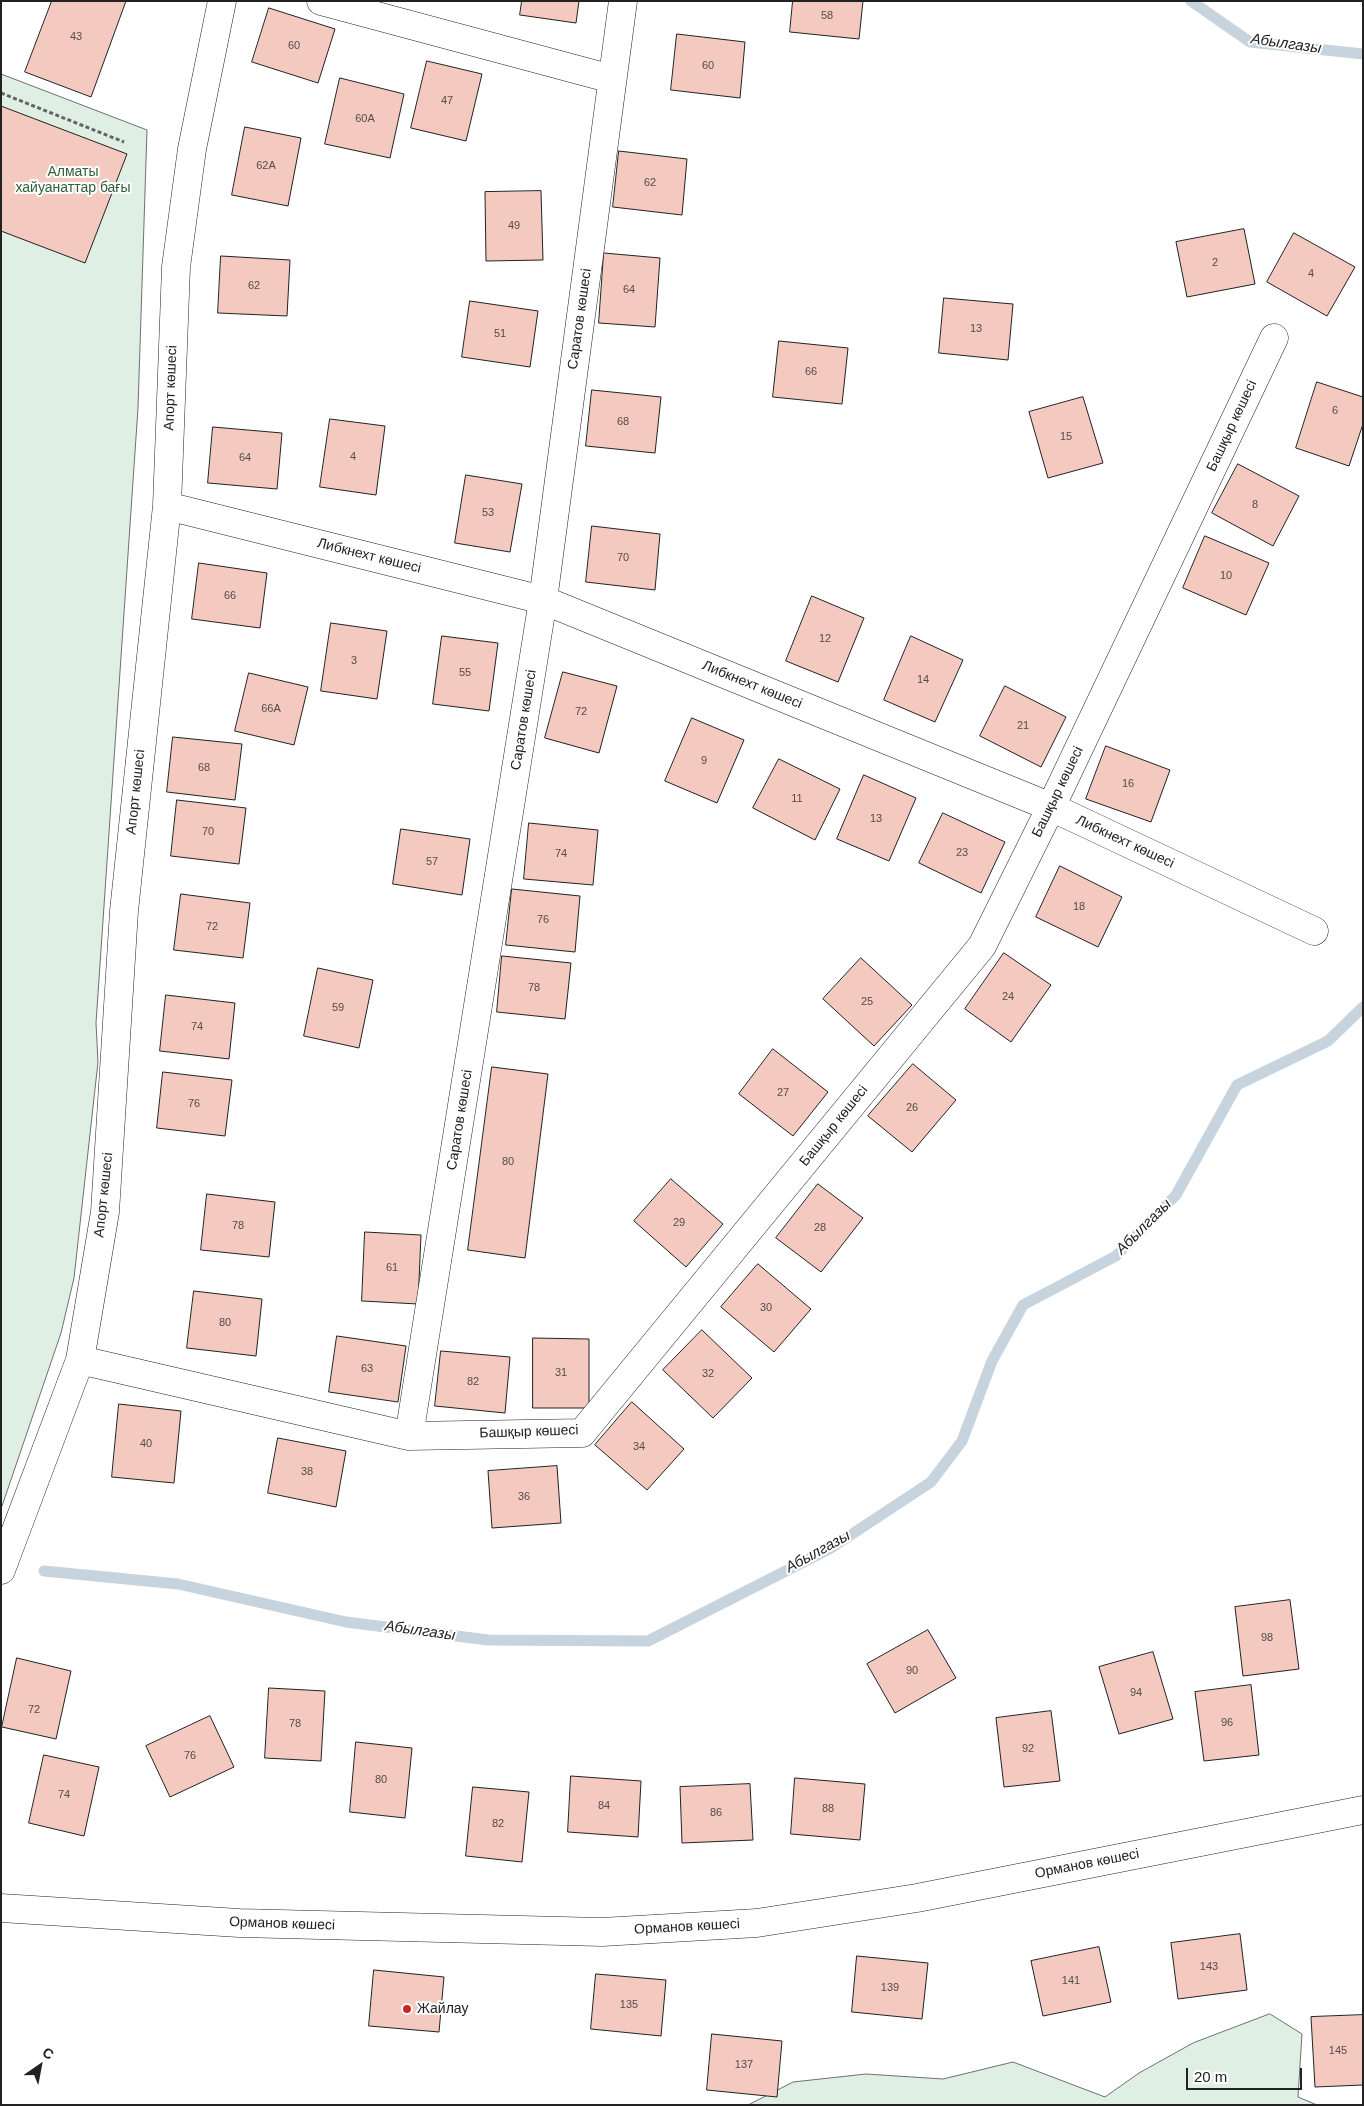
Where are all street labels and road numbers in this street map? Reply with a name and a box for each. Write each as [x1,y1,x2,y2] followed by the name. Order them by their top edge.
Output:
[565,267,595,371] street label: Саратов көшесі
[161,345,181,431] street label: Апорт көшесі
[1203,378,1261,474] street label: Башқыр көшесі
[315,535,423,577] street label: Либкнехт көшесі
[699,657,805,713] street label: Либкнехт көшесі
[508,668,540,772] street label: Саратов көшесі
[1029,744,1087,840] street label: Башқыр көшесі
[123,749,149,835] street label: Апорт көшесі
[1073,812,1177,872] street label: Либкнехт көшесі
[444,1068,476,1172] street label: Саратов көшесі
[796,1082,872,1170] street label: Башқыр көшесі
[91,1152,117,1238] street label: Апорт көшесі
[479,1422,579,1442] street label: Башқыр көшесі
[1033,1846,1141,1882] street label: Орманов көшесі
[229,1914,335,1934] street label: Орманов көшесі
[634,1916,740,1938] street label: Орманов көшесі

